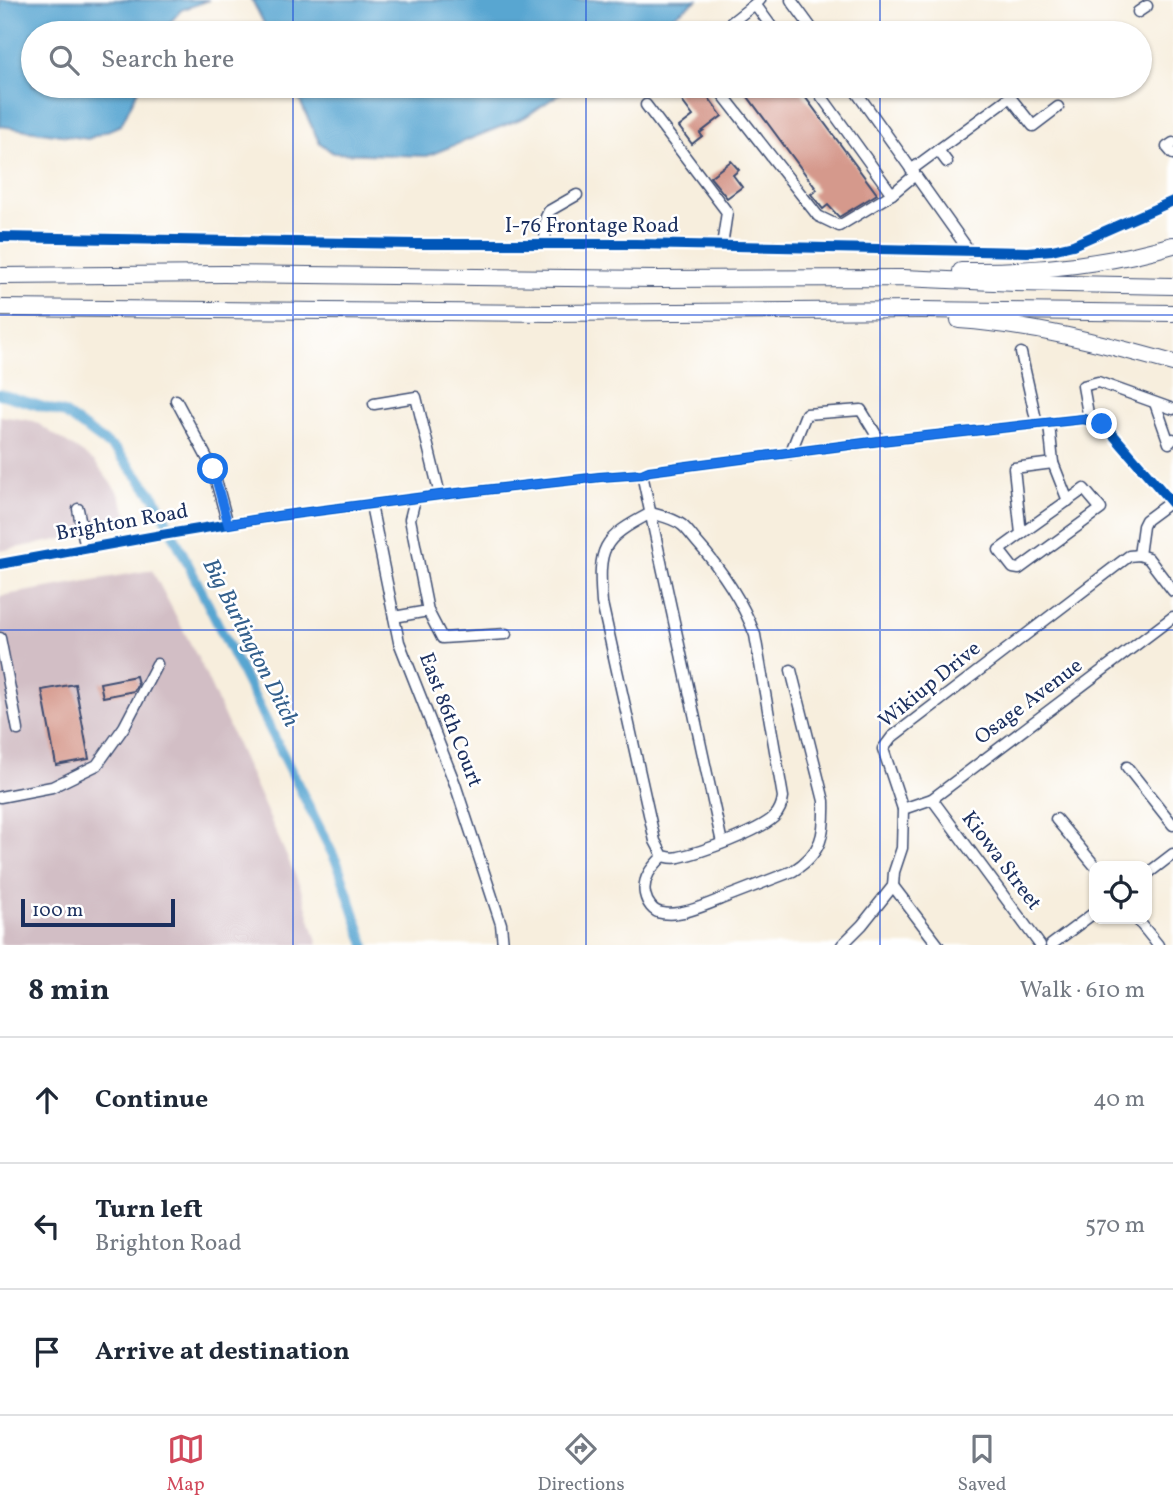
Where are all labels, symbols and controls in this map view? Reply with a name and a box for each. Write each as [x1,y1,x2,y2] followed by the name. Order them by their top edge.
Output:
[21,21,1152,98] search box
[45,41,83,79] icon: search
[101,42,234,78] text: Search here
[505,212,679,241] street label: I-76 Frontage Road
[1086,408,1117,439] route end
[197,453,228,484] route start
[54,497,190,549] street label: Brighton Road
[194,553,306,733] water label: Big Burlington Ditch
[873,635,987,735] street label: Wikiup Drive
[411,649,489,791] street label: East 86th Court
[969,652,1089,752] street label: Osage Avenue
[954,805,1048,917] street label: Kiowa Street
[1089,861,1152,924] map controls
[1089,861,1152,924] button: locate
[21,896,175,928] scale bar
[32,898,83,924] text: 100 m
[28,970,110,1012] text: 8 min
[1020,975,1145,1007] text: Walk · 610 m
[28,1081,66,1119] icon: ahead
[95,1082,208,1118] text: Continue
[1093,1084,1145,1116] text: 40 m
[95,1192,203,1228] text: Turn left
[28,1207,66,1245] icon: left
[1085,1210,1145,1242] text: 570 m
[95,1228,242,1260] text: Brighton Road
[28,1333,66,1371] icon: arrive
[95,1334,350,1370] text: Arrive at destination
[166,1430,205,1498] tab: Map
[538,1430,625,1498] tab: Directions
[958,1430,1006,1498] tab: Saved

